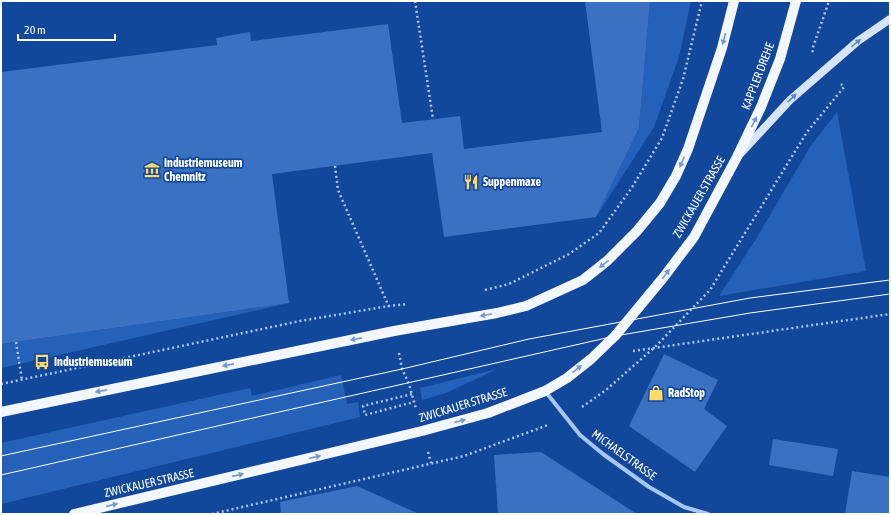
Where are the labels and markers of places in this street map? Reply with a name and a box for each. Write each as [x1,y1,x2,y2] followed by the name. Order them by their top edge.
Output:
[164,156,243,184] place label: Industriemuseum Chemnitz
[143,161,161,179] museum icon: Industriemuseum Chemnitz
[462,173,480,191] restaurant icon: Suppenmaxe
[483,175,541,189] place label: Suppenmaxe
[33,353,51,371] bus stop icon: Industriemuseum
[54,355,133,369] place label: Industriemuseum
[647,384,665,402] shop icon: RadStop
[668,386,705,400] place label: RadStop

